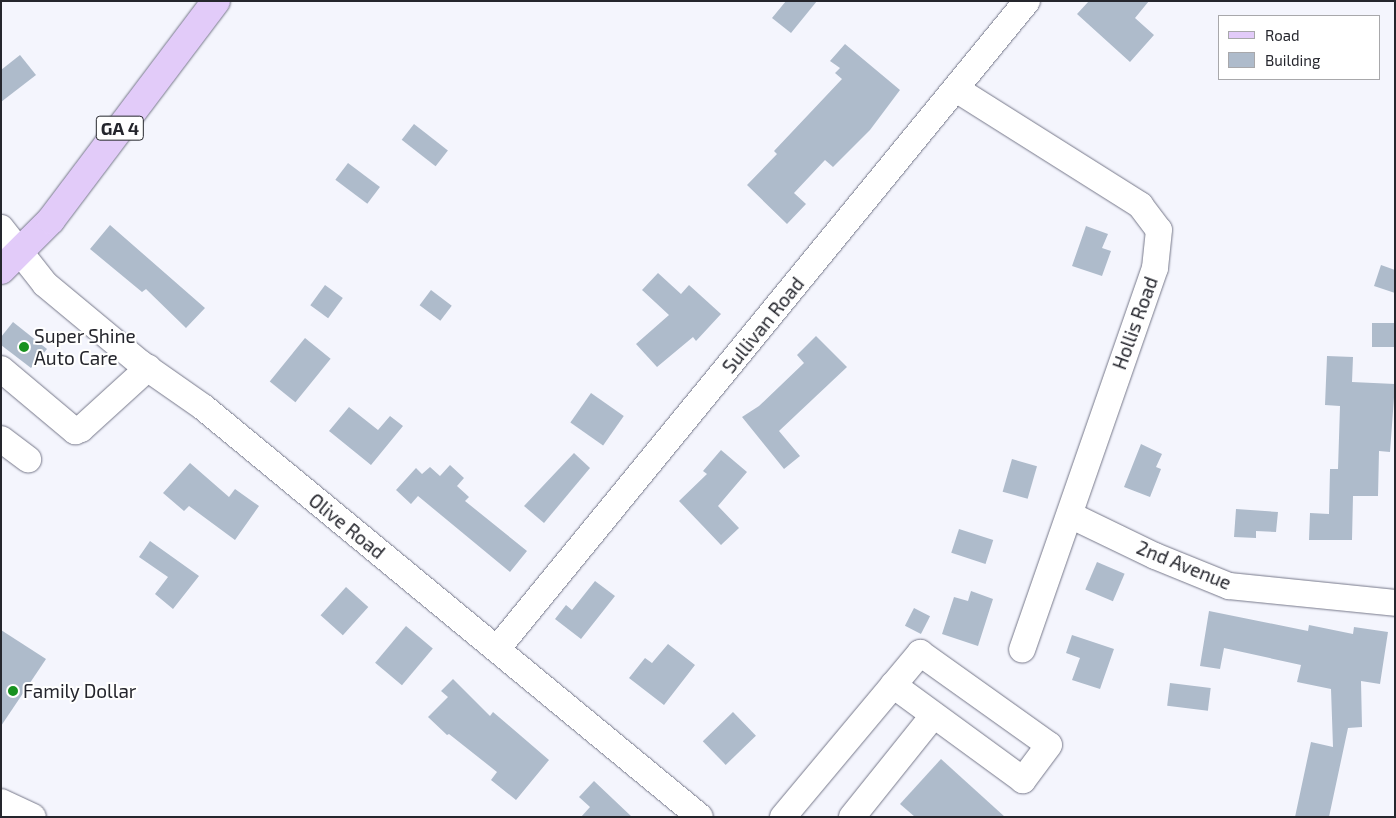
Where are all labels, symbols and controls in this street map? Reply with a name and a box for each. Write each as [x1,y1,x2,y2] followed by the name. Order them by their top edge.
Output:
[1218,15,1381,80] legend
[1265,26,1300,44] text: Road
[1265,51,1320,69] text: Building
[95,112,145,144] road number: GA 4
[717,272,809,378] street label: Sullivan Road
[1108,273,1162,373] street label: Hollis Road
[34,325,136,369] place label: Super Shine Auto Care
[18,341,30,353] marker: Super Shine Auto Care
[304,488,390,564] street label: Olive Road
[1133,536,1235,594] street label: 2nd Avenue
[23,680,137,702] place label: Family Dollar
[7,685,19,697] marker: Family Dollar

